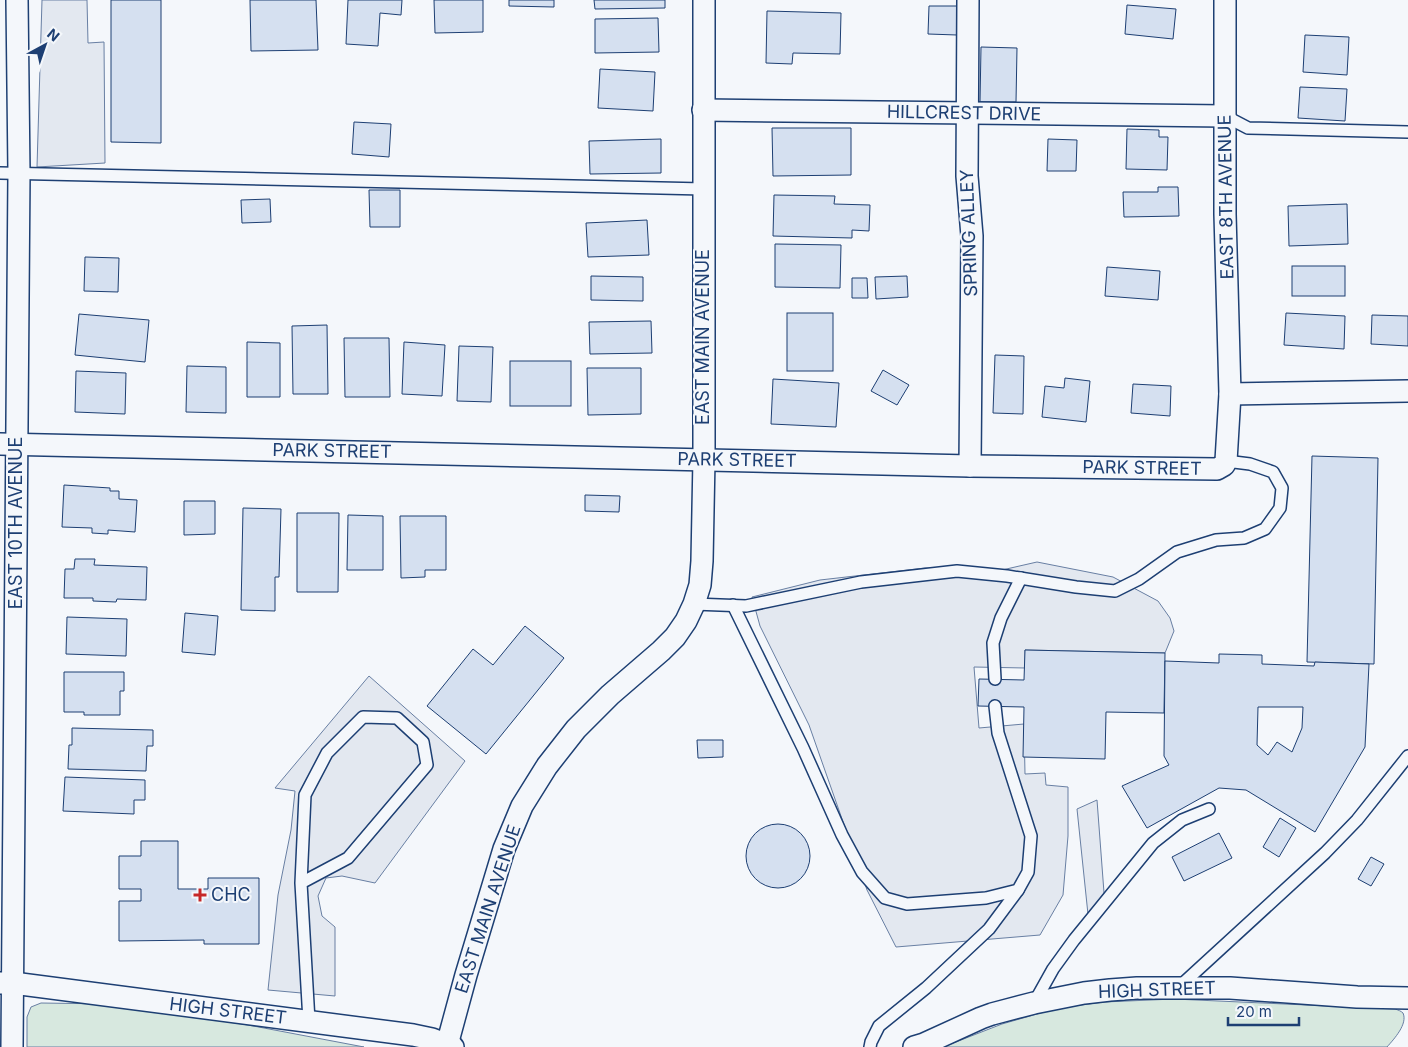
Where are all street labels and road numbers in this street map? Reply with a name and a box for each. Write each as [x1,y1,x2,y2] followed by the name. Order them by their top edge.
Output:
[887,101,1041,124] street label: HILLCREST DRIVE
[1214,114,1237,280] street label: EAST 8TH AVENUE
[956,169,981,297] street label: SPRING ALLEY
[692,249,713,425] street label: EAST MAIN AVENUE
[5,437,26,609] street label: EAST 10TH AVENUE
[272,439,392,462] street label: PARK STREET
[677,448,797,471] street label: PARK STREET
[1082,456,1202,479] street label: PARK STREET
[450,822,525,996] street label: EAST MAIN AVENUE
[1098,977,1216,1002] street label: HIGH STREET
[168,993,288,1028] street label: HIGH STREET

